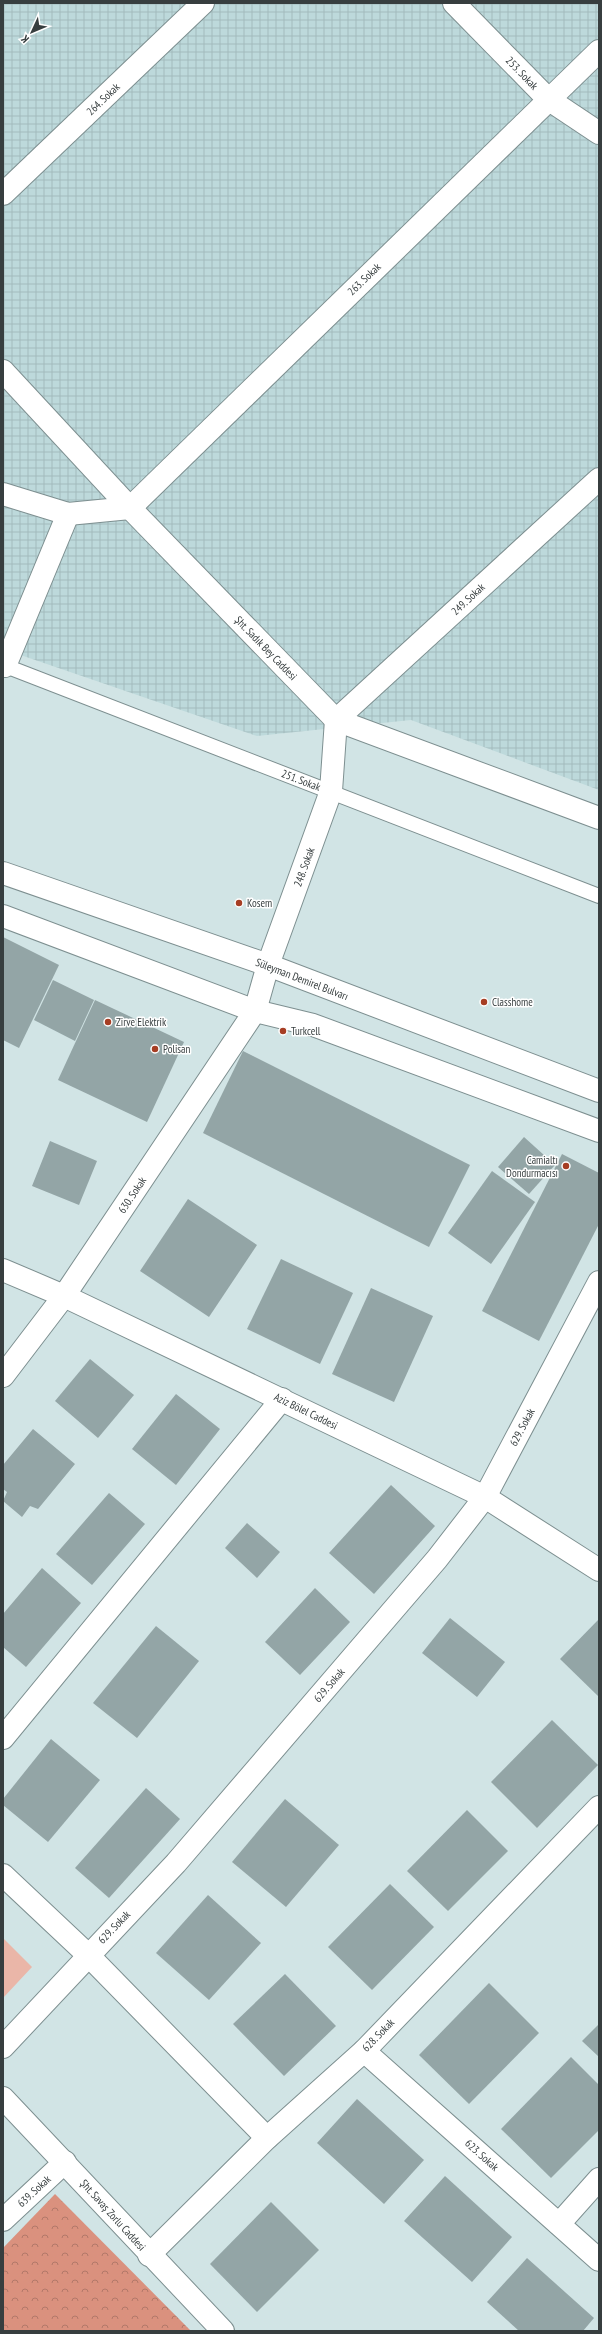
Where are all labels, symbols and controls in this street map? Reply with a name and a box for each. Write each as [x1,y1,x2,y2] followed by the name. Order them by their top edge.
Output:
[12,12,52,52] north arrow
[18,32,32,46] text: K
[503,53,542,93] street label: 253. Sokak
[83,79,123,118] street label: 264. Sokak
[344,259,384,298] street label: 263. Sokak
[448,579,488,618] street label: 249. Sokak
[232,613,300,683] street label: Şht. Sadık Bey Caddesi
[279,766,323,794] street label: 251. Sokak
[290,845,318,889] street label: 248. Sokak
[247,896,272,910] place label: Kosem
[234,898,244,908] marker: Kosem
[254,955,350,1003] street label: Süleyman Demirel Bulvarı
[492,995,533,1009] place label: Classhome
[479,997,489,1007] marker: Classhome
[116,1015,167,1029] place label: Zirve Elektrik
[103,1017,113,1027] marker: Zirve Elektrik
[291,1024,321,1038] place label: Turkcell
[278,1026,288,1036] marker: Turkcell
[163,1042,190,1056] place label: Polisan
[150,1044,160,1054] marker: Polisan
[506,1153,558,1180] place label: Camialtı Dondurmacısı
[561,1161,571,1171] marker: Camialtı Dondurmacısı
[115,1174,150,1216] street label: 630. Sokak
[272,1390,340,1432] street label: Aziz Bölel Caddesi
[506,1405,538,1448] street label: 629. Sokak
[310,1664,348,1705] street label: 629. Sokak
[95,1907,134,1947] street label: 629. Sokak
[359,2015,398,2055] street label: 628. Sokak
[462,2136,502,2174] street label: 623. Sokak
[14,2171,54,2210] street label: 639. Sokak
[77,2176,149,2254] street label: Şht. Savaş Zorlu Caddesi

